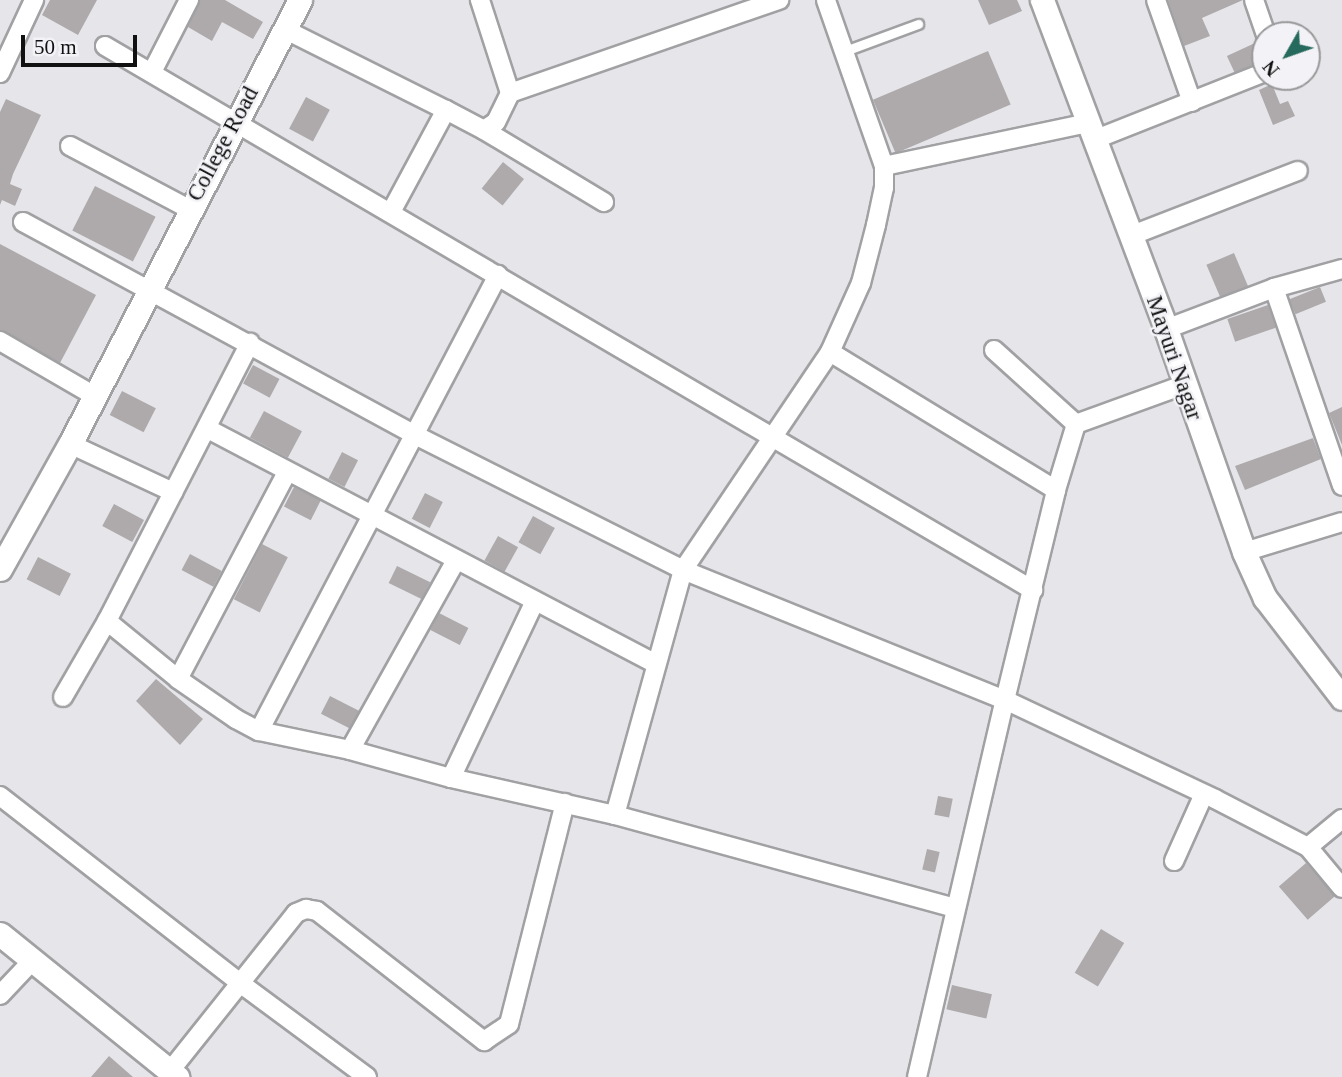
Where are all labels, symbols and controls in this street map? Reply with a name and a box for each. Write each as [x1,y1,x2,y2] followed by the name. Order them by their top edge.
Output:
[24,21,140,65] scale bar
[1251,21,1321,91] north arrow
[34,35,77,59] text: 50 m
[1259,57,1284,81] text: N
[181,82,265,206] street label: College Road
[1140,292,1208,424] street label: Mayuri Nagar

